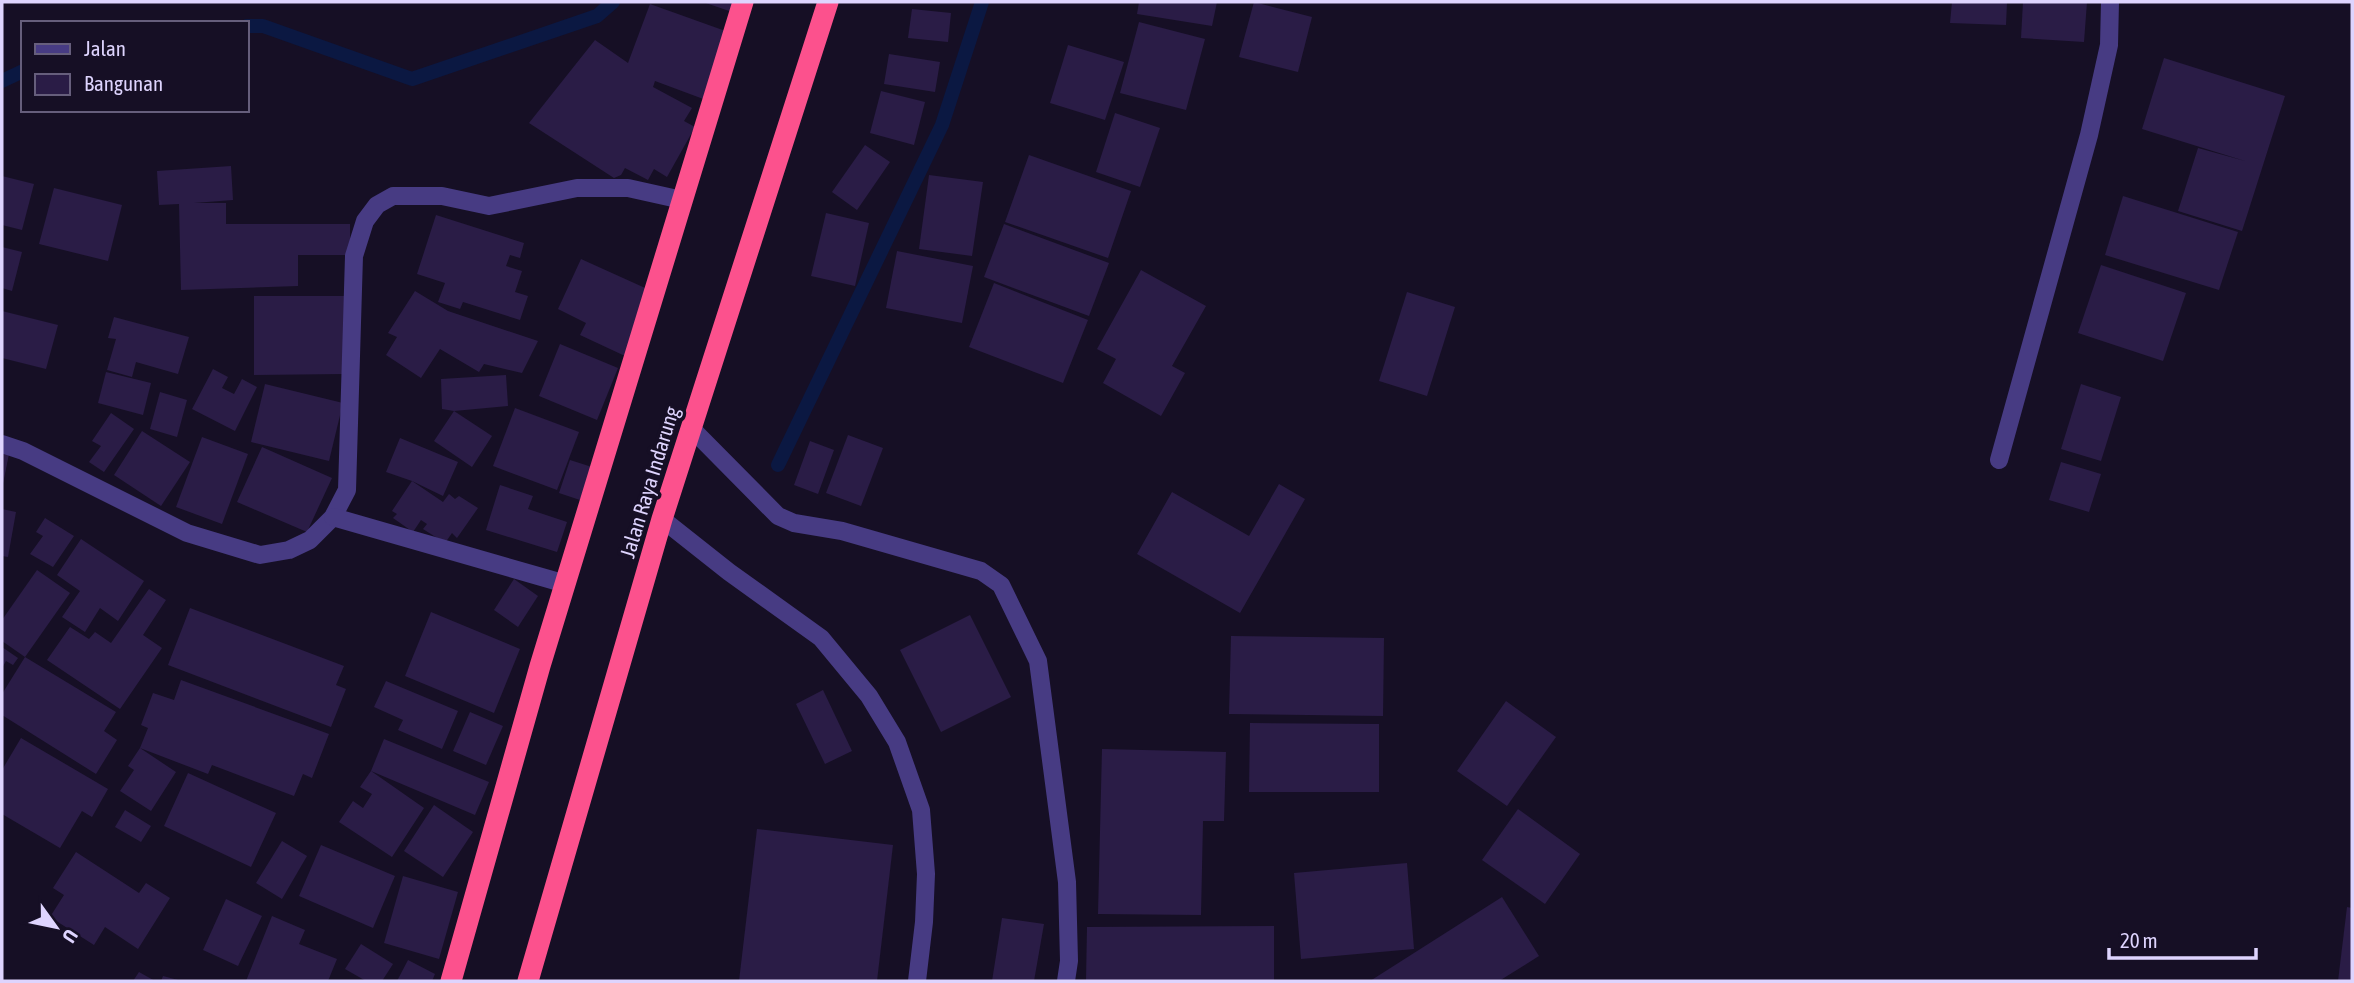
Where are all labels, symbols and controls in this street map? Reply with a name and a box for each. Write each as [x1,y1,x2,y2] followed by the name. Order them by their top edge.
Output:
[21,21,248,112] legend
[84,36,126,60] text: Jalan
[84,71,163,95] text: Bangunan
[615,403,683,561] street label: Jalan Raya Indarung
[21,892,91,962] north arrow
[2109,916,2256,960] scale bar
[58,926,83,947] text: U
[2120,928,2158,952] text: 20 m

